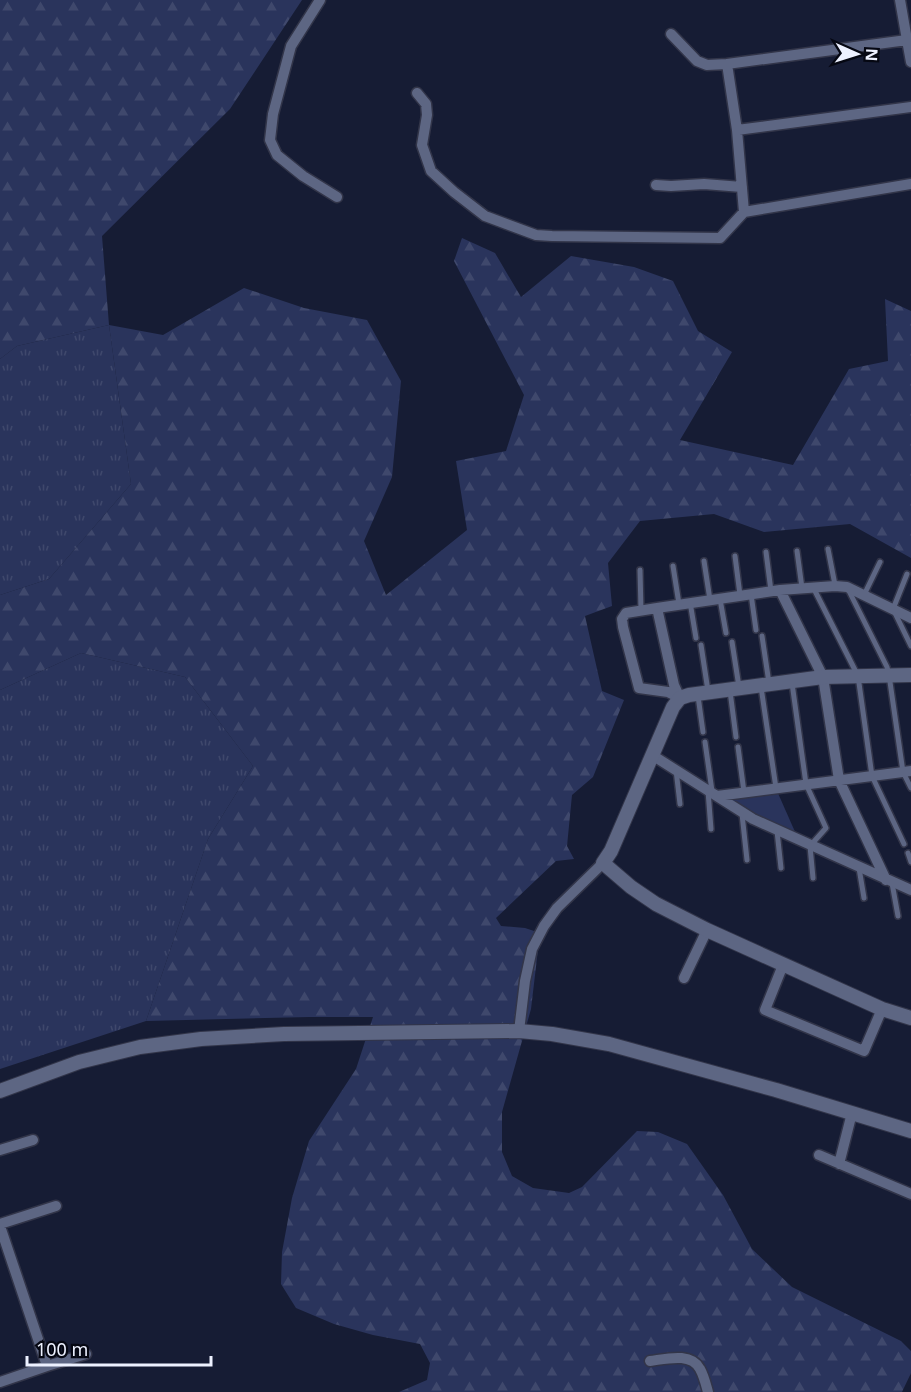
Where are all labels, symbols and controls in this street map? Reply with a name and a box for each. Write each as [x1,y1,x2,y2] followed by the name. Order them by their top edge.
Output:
[827,24,887,84] north arrow
[861,48,883,62] text: N
[27,1329,212,1367] scale bar
[36,1337,88,1361] text: 100 m

